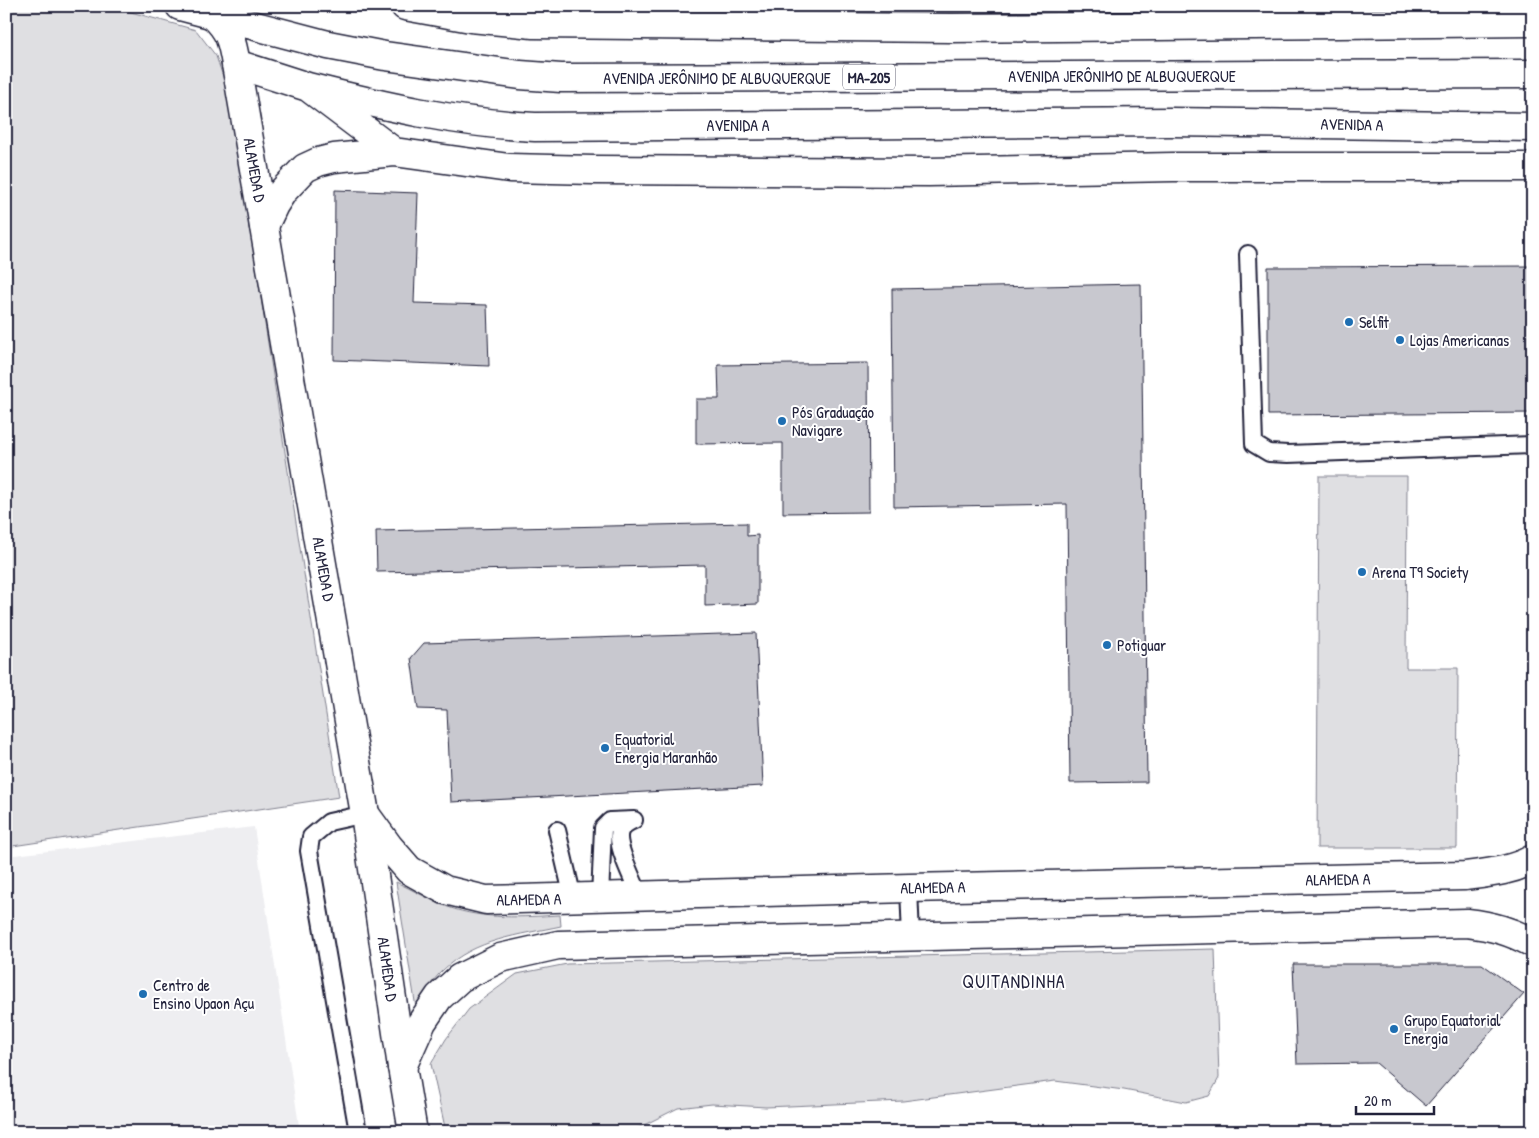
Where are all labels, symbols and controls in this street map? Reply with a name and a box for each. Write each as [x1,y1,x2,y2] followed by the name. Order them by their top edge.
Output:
[843,64,895,90] road number: MA-205
[1008,65,1236,87] street label: AVENIDA JERÔNIMO DE ALBUQUERQUE
[603,67,831,89] street label: AVENIDA JERÔNIMO DE ALBUQUERQUE
[1320,112,1384,136] street label: AVENIDA A
[706,114,770,136] street label: AVENIDA A
[239,136,272,204] street label: ALAMEDA D
[1359,311,1389,333] place label: Selfit
[1343,316,1355,328] marker: Selfit
[1410,329,1509,351] place label: Lojas Americanas
[1394,334,1406,346] marker: Lojas Americanas
[792,401,874,441] place label: Pós Graduação Navigare
[776,415,788,427] marker: Pós Graduação Navigare
[308,535,341,603] street label: ALAMEDA D
[1372,561,1469,583] place label: Arena T9 Society
[1356,566,1368,578] marker: Arena T9 Society
[1117,634,1166,656] place label: Potiguar
[1101,639,1113,651] marker: Potiguar
[615,728,718,768] place label: Equatorial Energia Maranhão
[599,742,611,754] marker: Equatorial Energia Maranhão
[1305,867,1371,891] street label: ALAMEDA A
[900,875,966,899] street label: ALAMEDA A
[496,887,562,911] street label: ALAMEDA A
[373,935,403,1003] street label: ALAMEDA D
[962,969,1066,994] district label: QUITANDINHA
[153,974,255,1014] place label: Centro de Ensino Upaon Açu
[137,988,149,1000] marker: Centro de Ensino Upaon Açu
[1404,1009,1501,1049] place label: Grupo Equatorial Energia
[1388,1023,1400,1035] marker: Grupo Equatorial Energia
[1356,1083,1434,1115] scale bar
[1364,1090,1391,1111] text: 20 m

